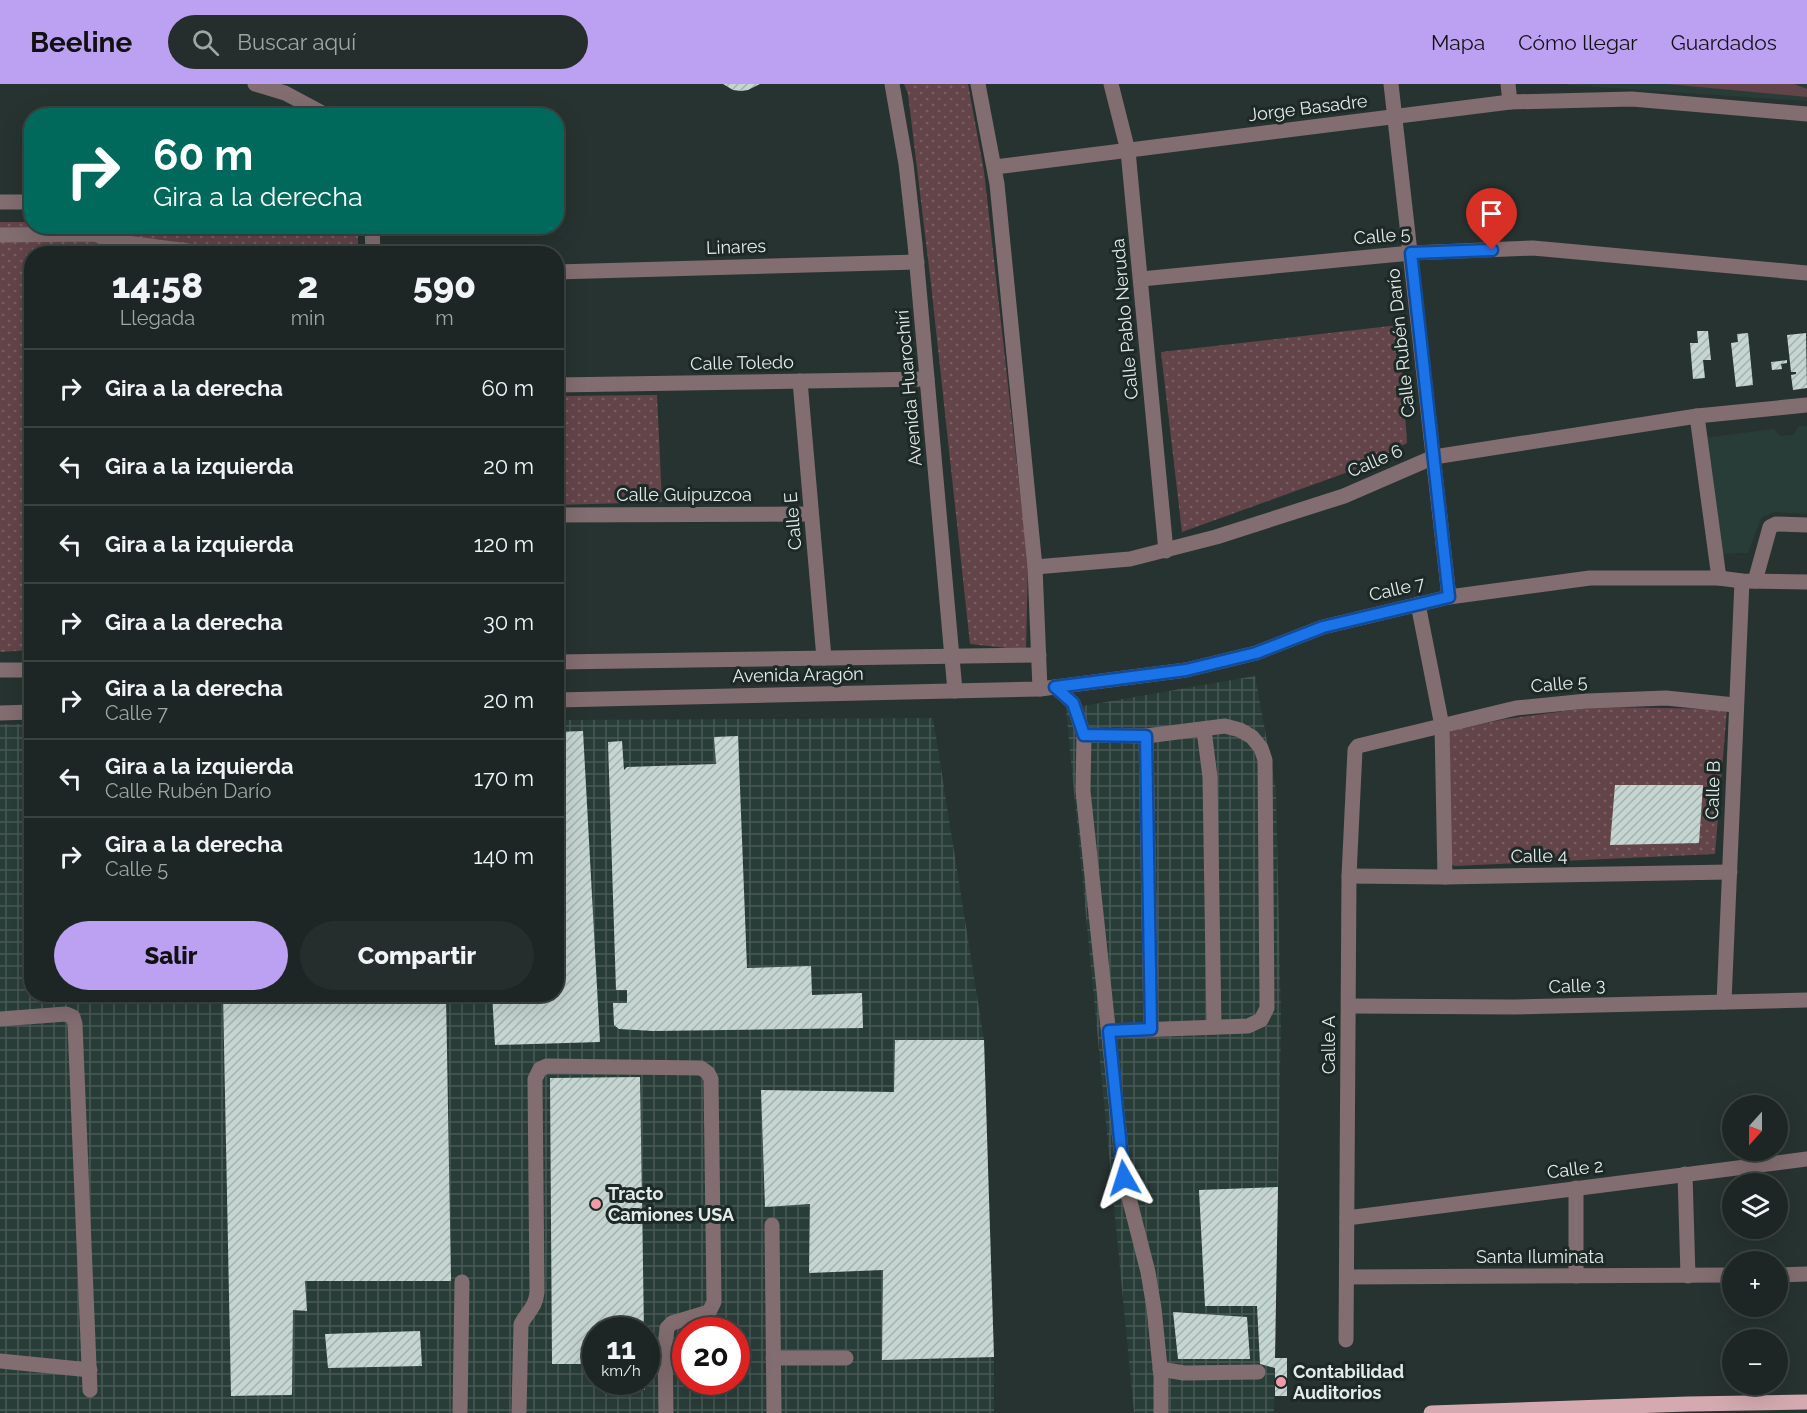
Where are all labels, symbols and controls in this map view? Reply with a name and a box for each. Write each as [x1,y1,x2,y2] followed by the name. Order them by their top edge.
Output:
[168,15,588,69] search box
[30,26,132,59] text: Beeline
[189,26,222,59] icon: search
[237,29,356,55] text: Buscar aquí
[1431,30,1485,55] text: Mapa
[1518,30,1638,55] text: Cómo llegar
[1671,30,1777,55] text: Guardados
[1247,90,1369,125] street label: Jorge Basadre
[153,131,253,180] text: 60 m
[54,132,132,210] icon: right
[153,181,363,212] text: Gira a la derecha
[1466,188,1517,250] pin
[1475,197,1508,230] icon: arrive
[1353,223,1411,248] street label: Calle 5
[706,235,767,258] street label: Linares
[1107,238,1142,400] street label: Calle Pablo Neruda
[112,264,203,306] text: 14:58
[297,264,318,306] text: 2
[413,264,476,306] text: 590
[1382,267,1419,419] street label: Calle Rubén Darío
[120,306,195,330] text: Llegada
[291,306,325,330] text: min
[435,306,454,330] text: m
[891,309,926,467] street label: Avenida Huarochirí
[690,351,794,374] street label: Calle Toledo
[54,372,87,405] icon: right
[105,375,283,401] text: Gira a la derecha
[481,375,534,401] text: 60 m
[1344,439,1406,482] street label: Calle 6
[54,450,87,483] icon: left
[105,453,294,479] text: Gira a la izquierda
[483,453,534,479] text: 20 m
[616,484,752,505] street label: Calle Guipuzcoa
[780,491,805,551] street label: Calle E
[54,528,87,561] icon: left
[105,531,294,557] text: Gira a la izquierda
[474,531,534,557] text: 120 m
[1367,572,1427,605] street label: Calle 7
[54,606,87,639] icon: right
[105,609,283,635] text: Gira a la derecha
[483,609,534,635] text: 30 m
[732,663,864,686] street label: Avenida Aragón
[1530,671,1588,696] street label: Calle 5
[105,675,283,701] text: Gira a la derecha
[54,684,87,717] icon: right
[483,687,534,713] text: 20 m
[105,701,168,725] text: Calle 7
[105,753,294,779] text: Gira a la izquierda
[1701,760,1724,820] street label: Calle B
[54,762,87,795] icon: left
[474,765,534,791] text: 170 m
[105,779,271,803] text: Calle Rubén Darío
[105,831,283,857] text: Gira a la derecha
[54,840,87,873] icon: right
[473,843,534,869] text: 140 m
[1510,845,1568,866] street label: Calle 4
[105,857,168,881] text: Calle 5
[54,921,288,990] button: Salir
[300,921,534,990] button: Compartir
[1548,974,1606,997] street label: Calle 3
[1318,1016,1339,1074] street label: Calle A
[1722,1095,1788,1161] north arrow
[1722,1095,1788,1395] map controls
[1092,1146,1156,1210] position arrow
[1546,1155,1604,1182] street label: Calle 2
[1722,1173,1788,1239] button: layers
[608,1183,735,1225] place label: Tracto Camiones USA
[589,1197,603,1211] marker: Tracto Camiones USA
[1476,1246,1604,1267] street label: Santa Iluminata
[1722,1251,1788,1317] button: +
[672,1317,750,1395] speed limit sign: 20
[1722,1329,1788,1395] button: −
[606,1331,636,1366] text: 11
[1293,1361,1404,1403] place label: Contabilidad Auditorios
[601,1362,641,1380] text: km/h
[1274,1375,1288,1389] marker: Contabilidad Auditorios

